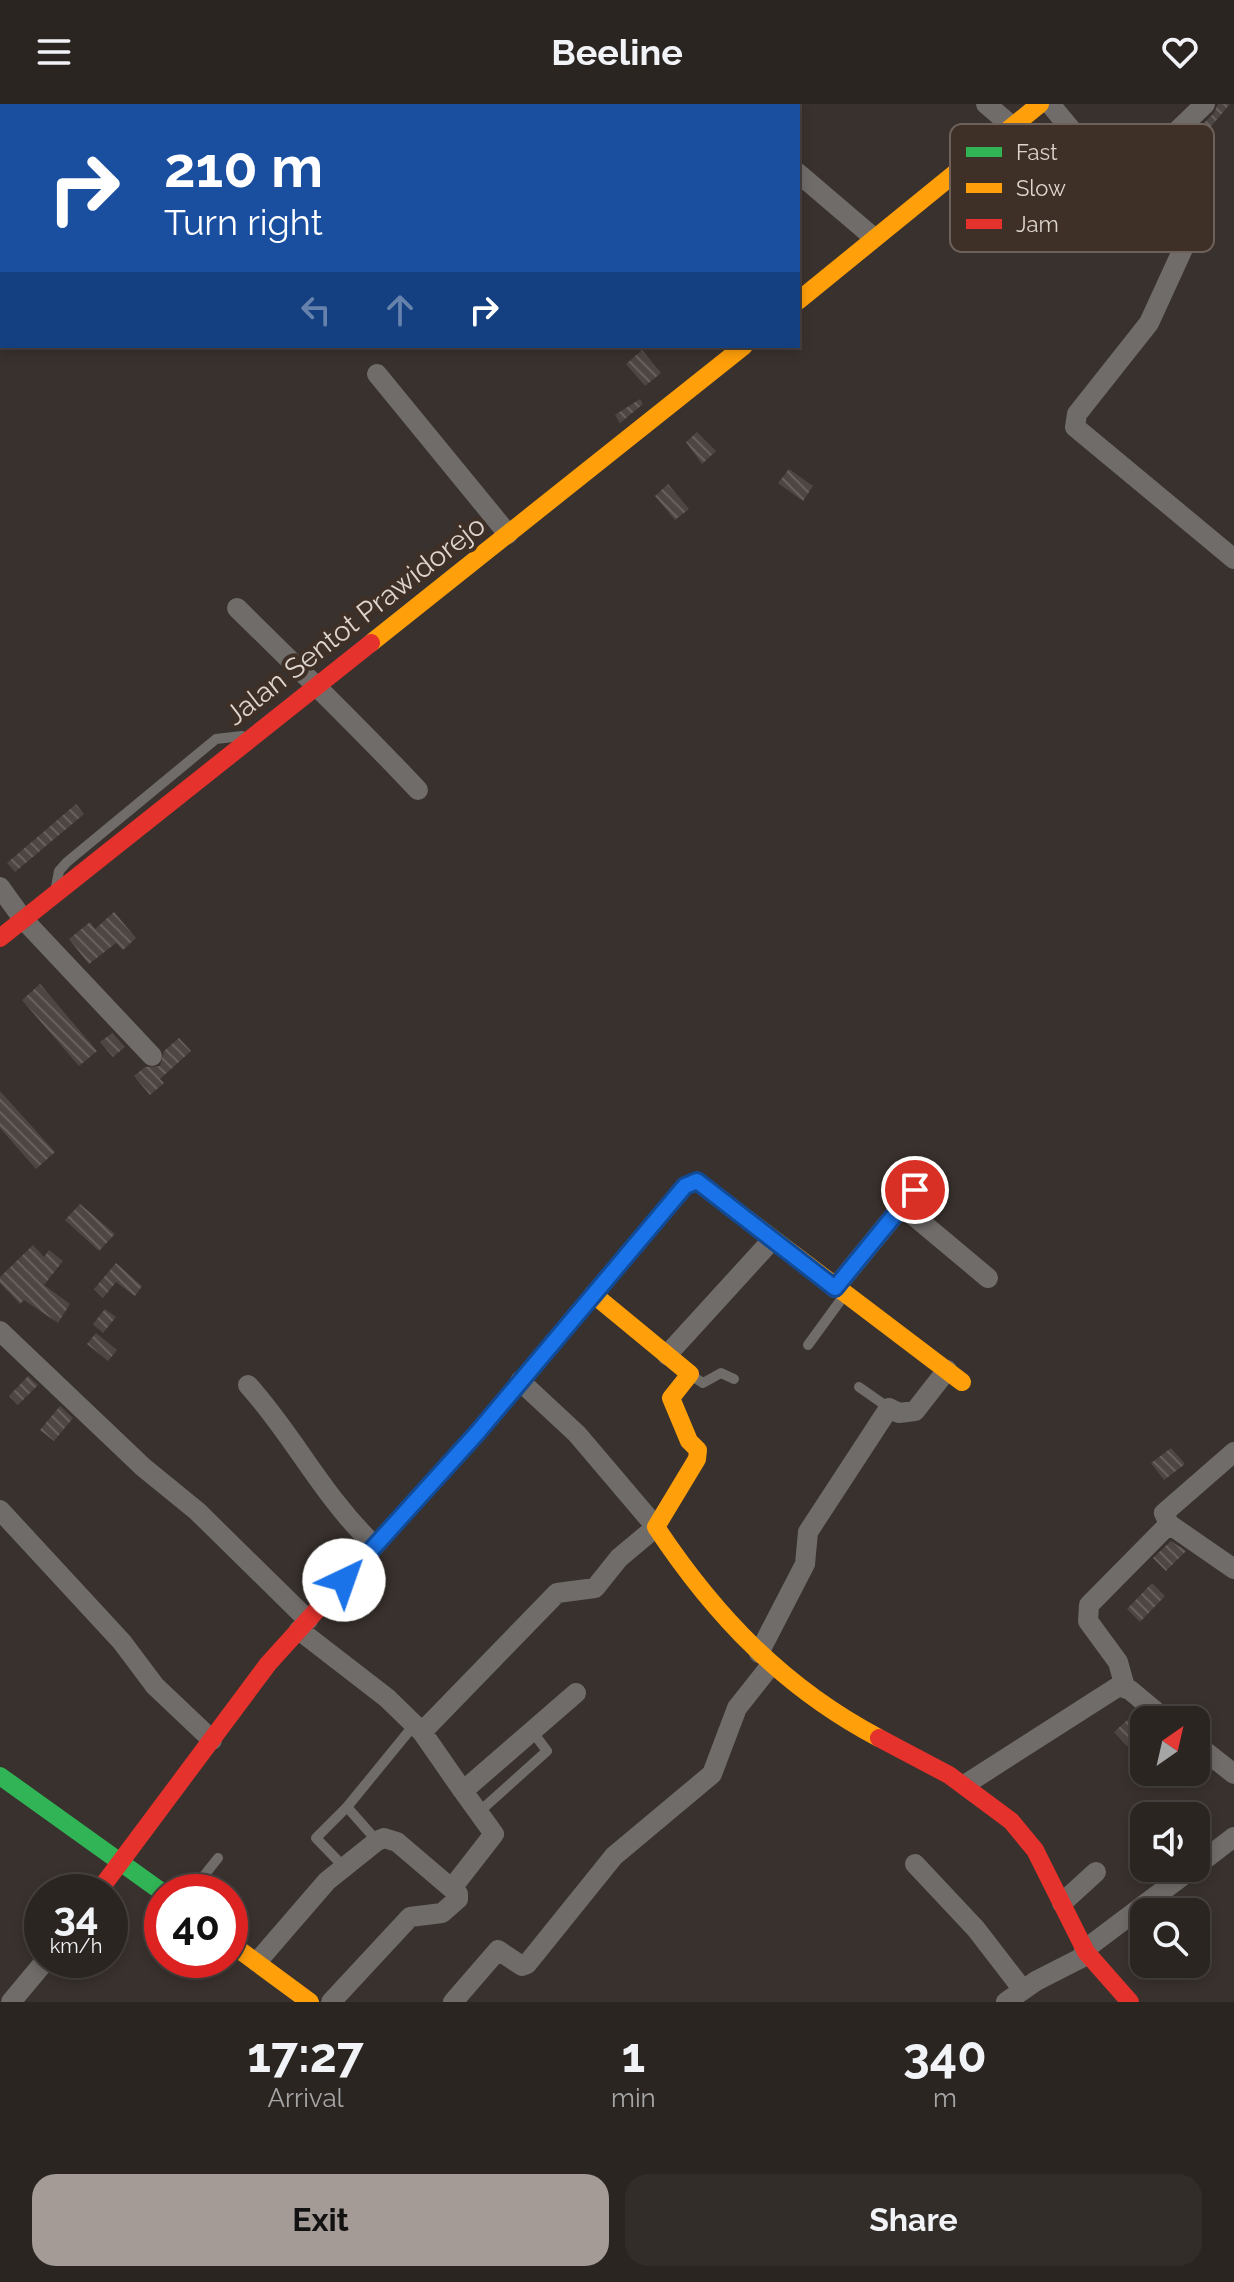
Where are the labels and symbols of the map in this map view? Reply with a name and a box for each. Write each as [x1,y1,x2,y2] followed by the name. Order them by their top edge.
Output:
[950,124,1214,252] legend
[1016,139,1058,165] text: Fast
[1016,175,1066,201] text: Slow
[1016,211,1059,237] text: Jam
[219,509,492,732] street label: Jalan Sentot Prawidorejo
[881,1156,949,1224] pin
[302,1538,386,1622] position arrow
[1130,1706,1210,1786] north arrow
[144,1874,248,1978] speed limit sign: 40

